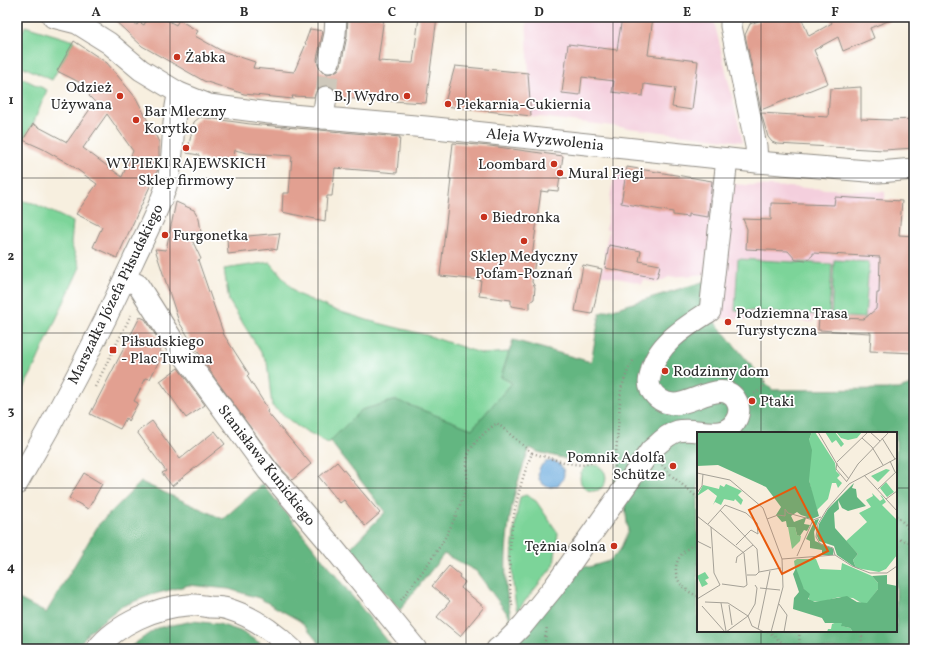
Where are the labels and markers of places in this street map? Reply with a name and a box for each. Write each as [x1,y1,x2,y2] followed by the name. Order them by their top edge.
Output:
[185,48,226,69] place label: Żabka
[172,52,182,62] marker: Żabka
[51,78,112,116] place label: Odzież Używana
[334,87,399,108] place label: B.J Wydro
[115,91,125,101] marker: Odzież Używana
[402,91,412,101] marker: B.J Wydro
[456,95,591,116] place label: Piekarnia-Cukiernia
[443,99,453,109] marker: Piekarnia-Cukiernia
[144,102,226,140] place label: Bar Mleczny Korytko
[131,115,141,125] marker: Bar Mleczny Korytko
[181,143,191,153] marker: WYPIEKI RAJEWSKICH Sklep firmowy
[106,154,266,192] place label: WYPIEKI RAJEWSKICH Sklep firmowy
[478,155,546,176] place label: Loombard
[549,159,559,169] marker: Loombard
[568,164,644,185] place label: Mural Piegi
[555,168,565,178] marker: Mural Piegi
[492,208,560,229] place label: Biedronka
[479,212,489,222] marker: Biedronka
[173,226,248,247] place label: Furgonetka
[160,230,170,240] marker: Furgonetka
[519,236,529,246] marker: Sklep Medyczny Pofam-Poznań
[470,247,578,285] place label: Sklep Medyczny Pofam-Poznań
[736,304,848,342] place label: Podziemna Trasa Turystyczna
[723,317,733,327] marker: Podziemna Trasa Turystyczna
[121,332,213,370] place label: Piłsudskiego - Plac Tuwima
[108,345,118,355] marker: Piłsudskiego - Plac Tuwima
[673,362,769,383] place label: Rodzinny dom
[660,366,670,376] marker: Rodzinny dom
[760,392,794,413] place label: Ptaki
[747,396,757,406] marker: Ptaki
[567,448,665,486] place label: Pomnik Adolfa Schütze
[668,461,678,471] marker: Pomnik Adolfa Schütze
[525,537,606,558] place label: Tężnia solna
[609,541,619,551] marker: Tężnia solna

